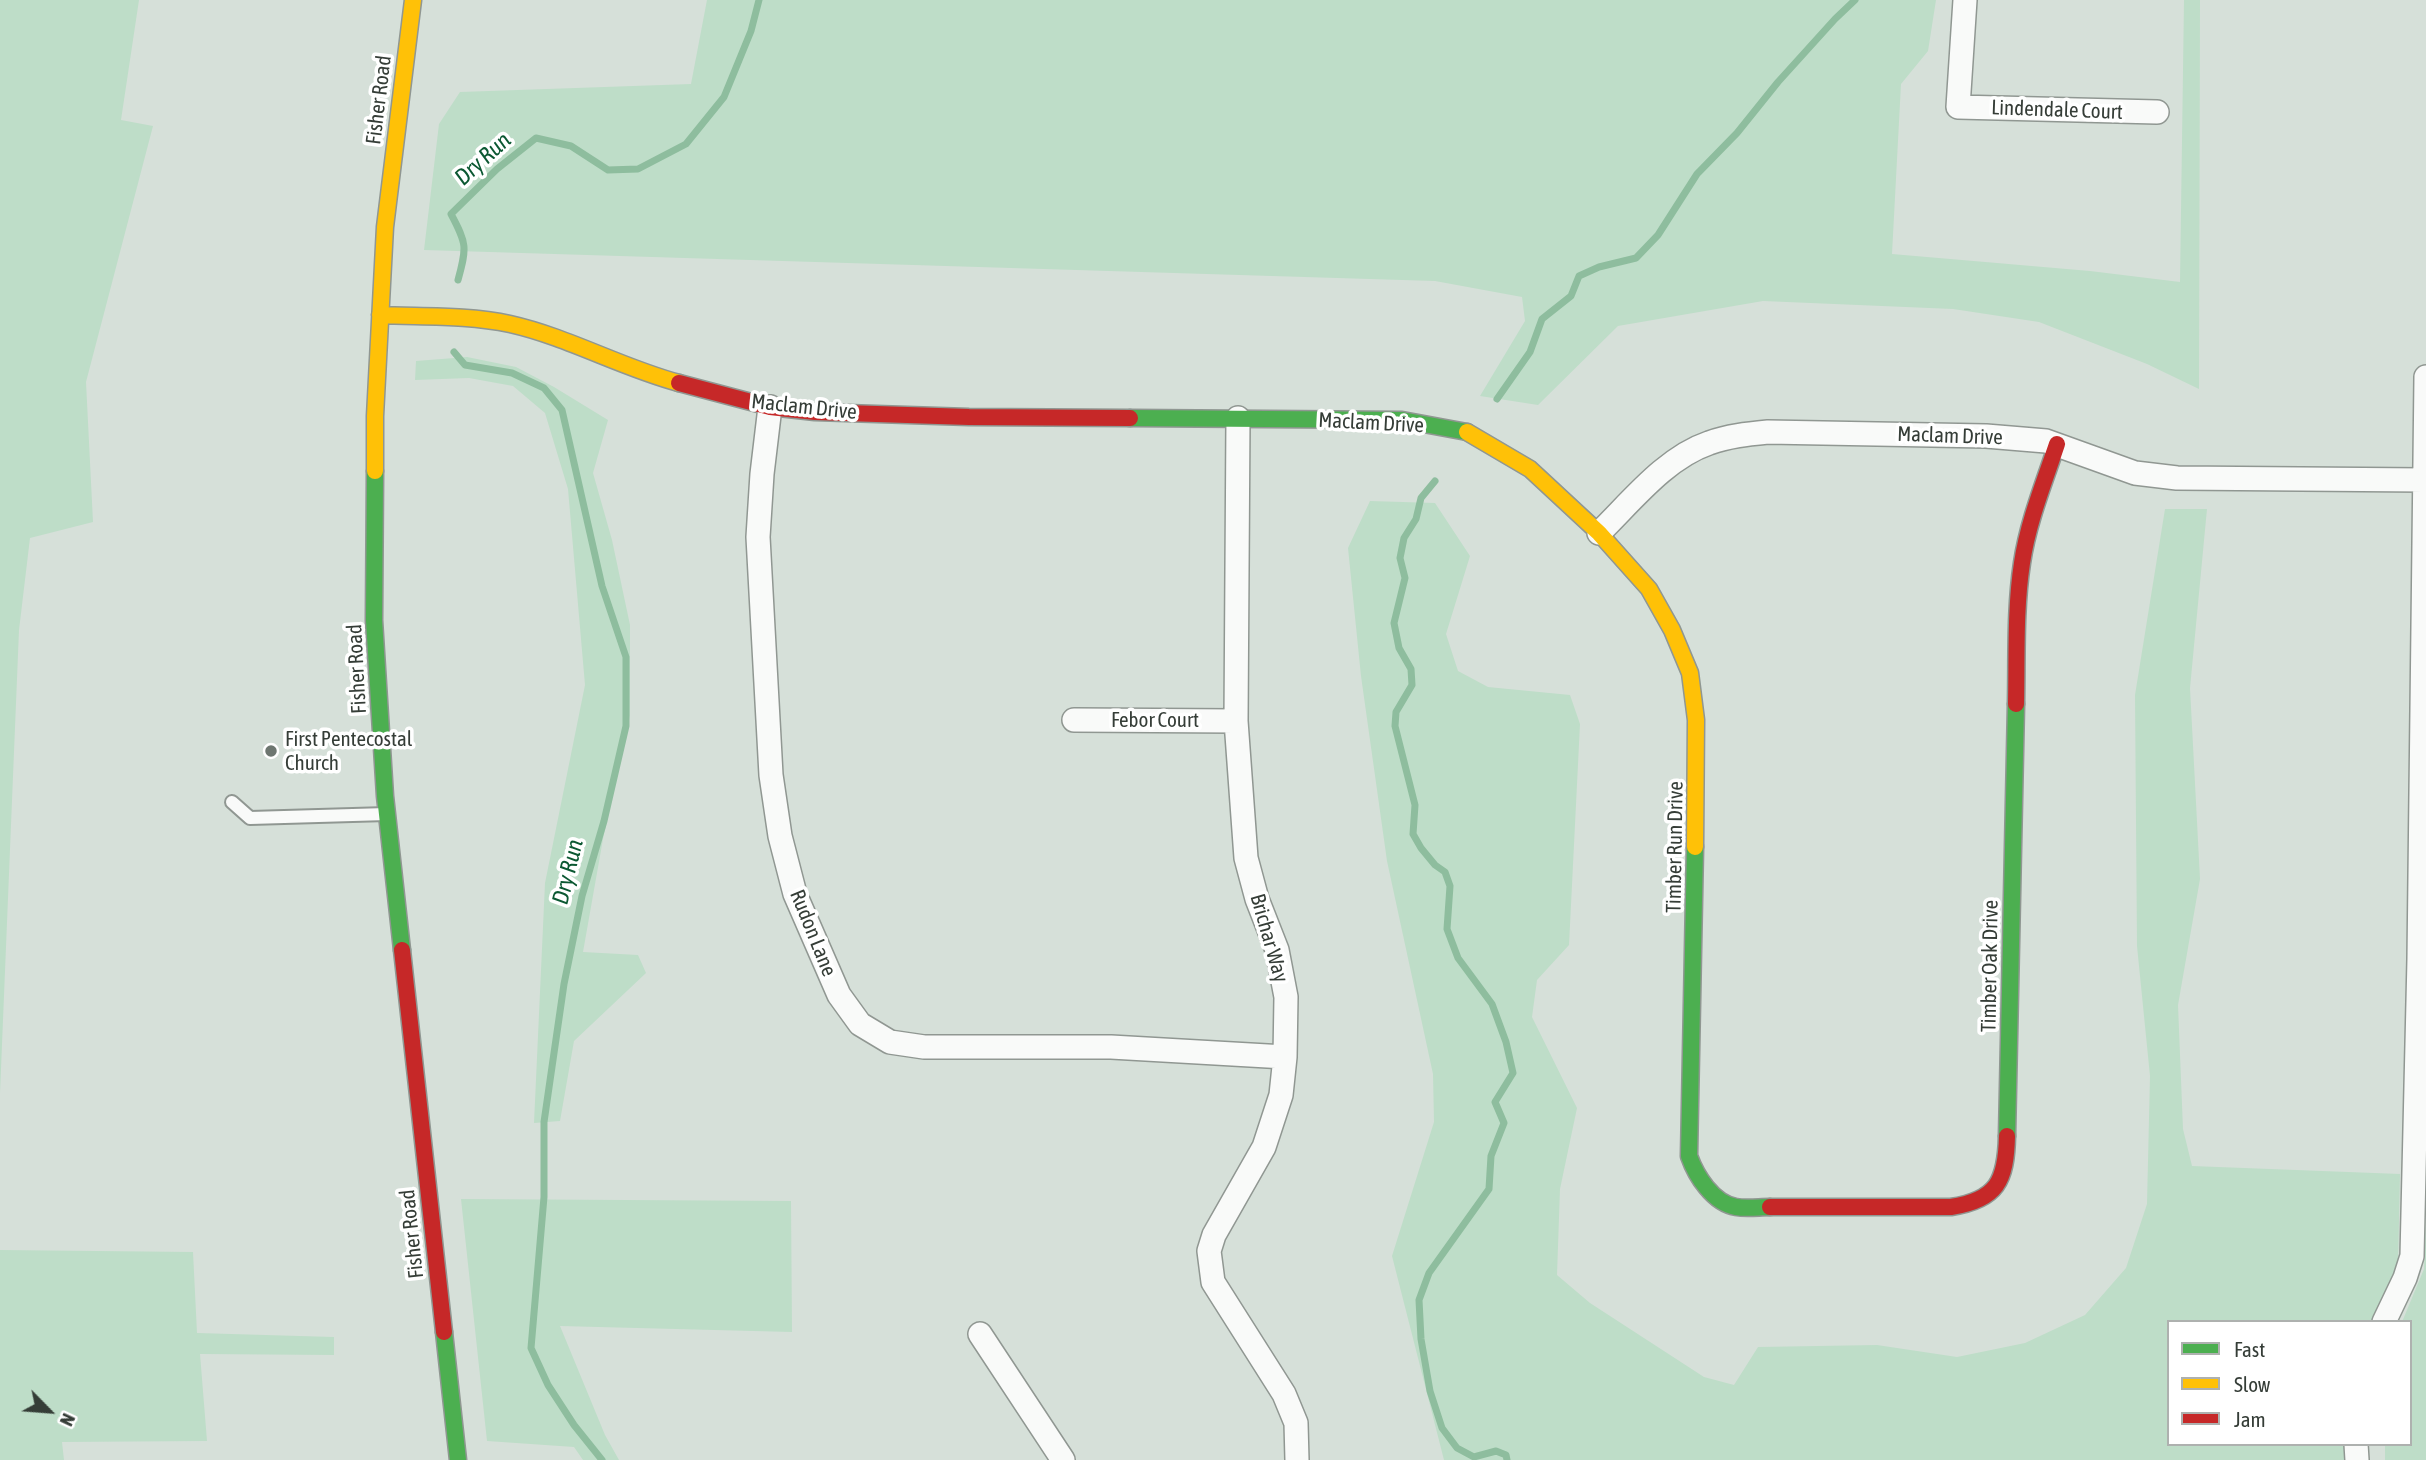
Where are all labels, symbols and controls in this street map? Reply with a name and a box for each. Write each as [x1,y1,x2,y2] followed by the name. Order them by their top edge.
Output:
[361,54,397,146] street label: Fisher Road
[1991,95,2123,125] street label: Lindendale Court
[449,127,517,191] water label: Dry Run
[750,389,858,425] street label: Maclam Drive
[1318,408,1424,438] street label: Maclam Drive
[1897,422,2003,450] street label: Maclam Drive
[342,624,372,714] street label: Fisher Road
[1111,707,1199,733] street label: Febor Court
[285,726,412,776] place label: First Pentecostal Church
[263,743,279,759] marker: First Pentecostal Church
[1661,781,1689,913] street label: Timber Run Drive
[547,837,589,907] water label: Dry Run
[784,886,842,980] street label: Rudon Lane
[1244,891,1294,985] street label: Brichar Way
[1976,900,2004,1032] street label: Timber Oak Drive
[395,1188,429,1280] street label: Fisher Road
[2167,1320,2412,1446] legend
[2234,1337,2265,1361] text: Fast
[2234,1372,2270,1396] text: Slow
[14,1376,84,1446] north arrow
[2234,1407,2266,1431] text: Jam
[56,1410,80,1430] text: N

